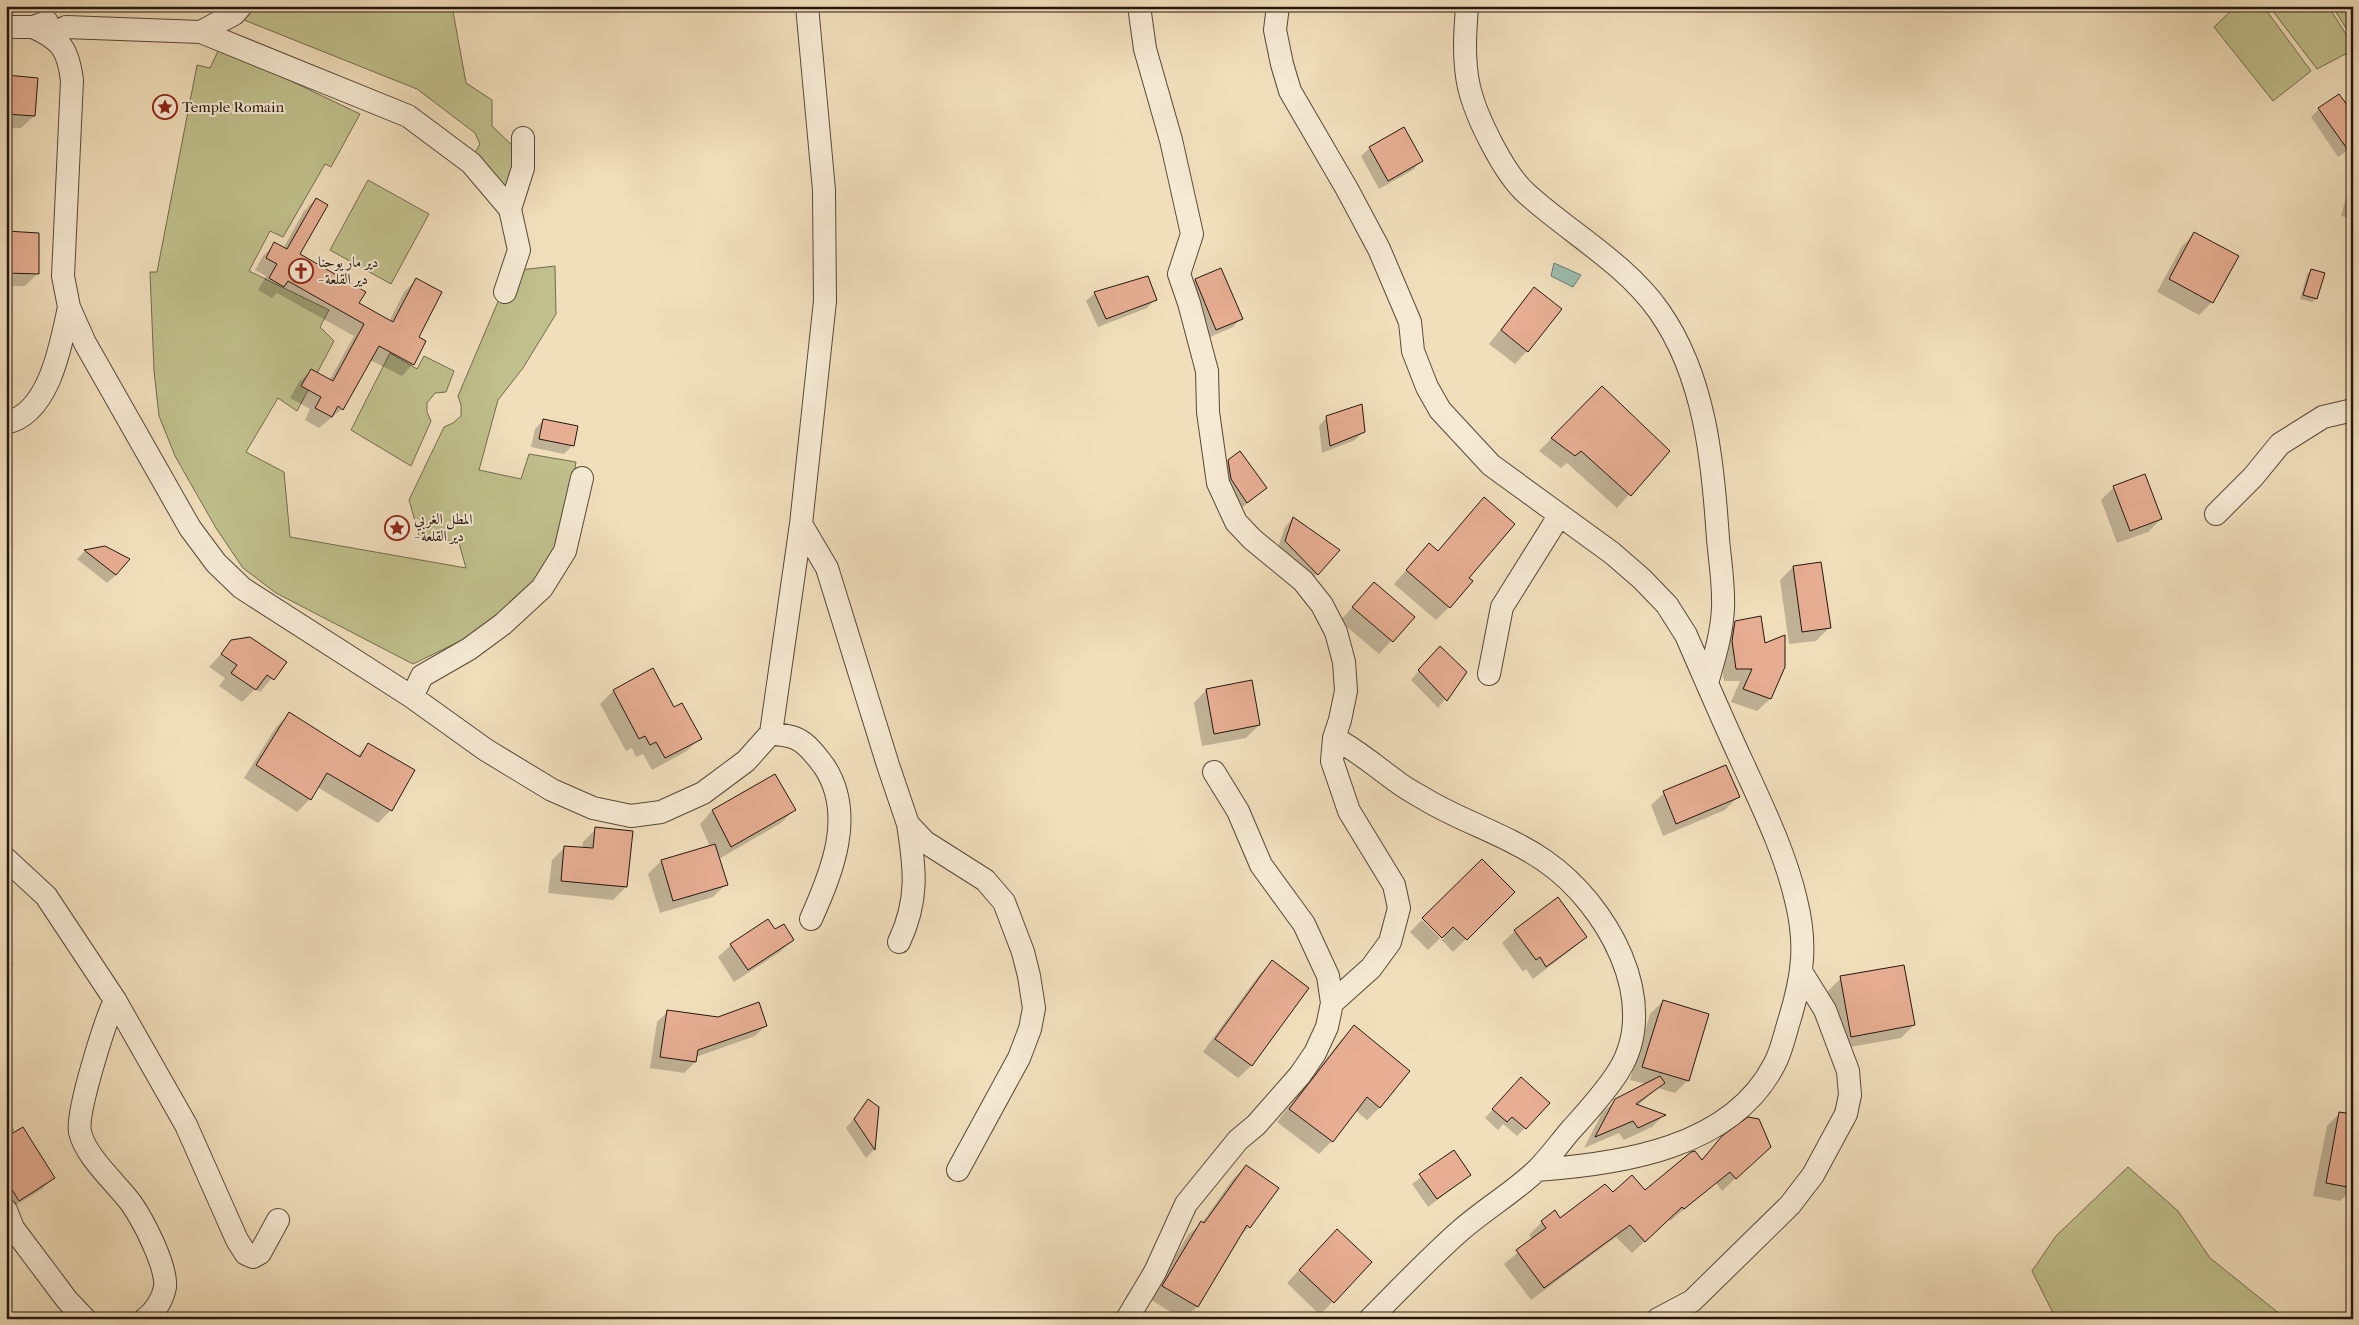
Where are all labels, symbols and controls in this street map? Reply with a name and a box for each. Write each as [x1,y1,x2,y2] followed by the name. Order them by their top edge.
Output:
[152,94,178,120] place icon: Temple Romain
[182,98,284,116] place label: Temple Romain
[318,253,379,288] place label: دير مار يوحنا - دير القلعة
[288,258,314,284] church icon: دير مار يوحنا - دير القلعة
[414,510,473,545] place label: المطل الغربي - دير القلعة
[384,515,410,541] place icon: المطل الغربي - دير القلعة

